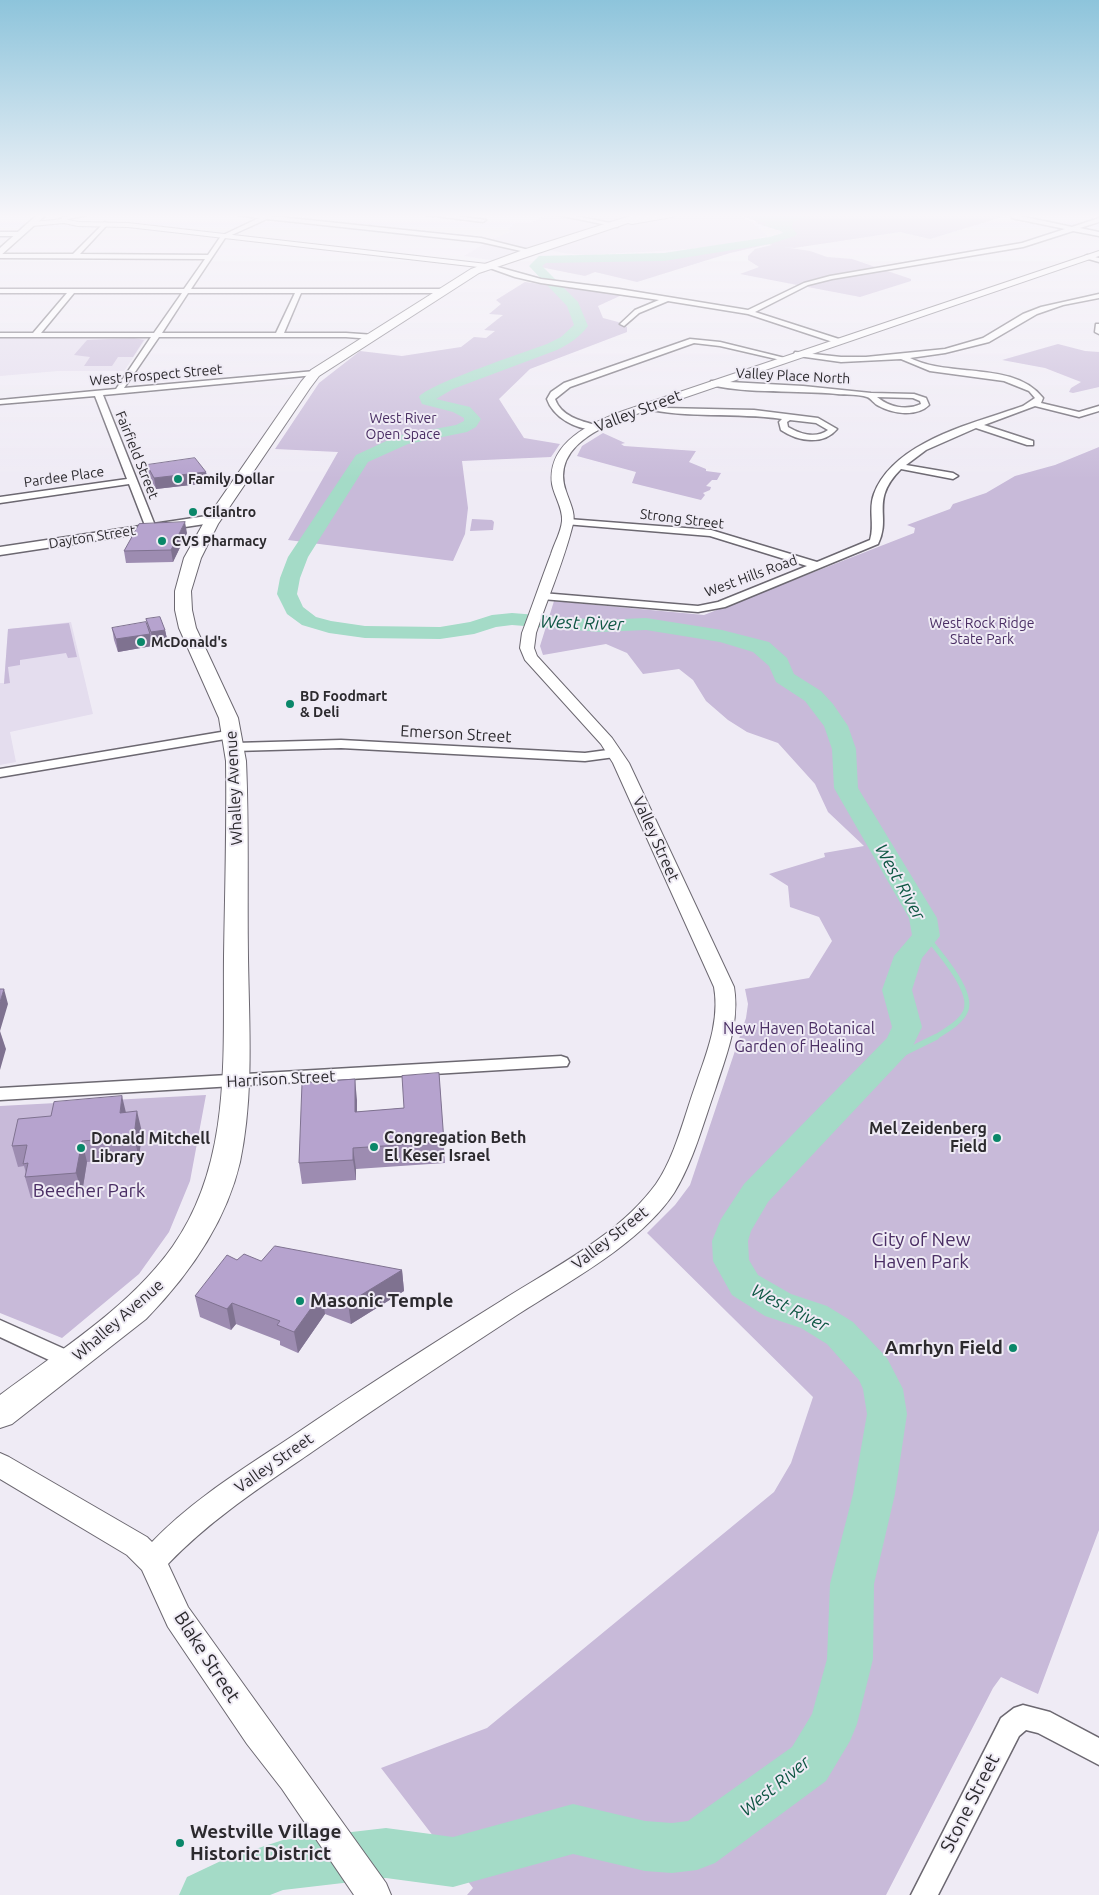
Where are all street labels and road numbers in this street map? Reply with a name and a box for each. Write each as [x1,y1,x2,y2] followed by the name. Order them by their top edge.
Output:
[89,361,223,389] street label: West Prospect Street
[735,365,851,387] street label: Valley Place North
[592,386,684,436] street label: Valley Street
[112,409,162,501] street label: Fairfield Street
[23,463,105,491] street label: Pardee Place
[639,506,725,532] street label: Strong Street
[47,522,137,552] street label: Dayton Street
[702,551,800,601] street label: West Hills Road
[400,721,512,747] street label: Emerson Street
[221,730,247,846] street label: Whalley Avenue
[629,793,683,885] street label: Valley Street
[226,1067,336,1091] street label: Harrison Street
[568,1202,652,1274] street label: Valley Street
[68,1275,168,1365] street label: Whalley Avenue
[231,1429,317,1497] street label: Valley Street
[169,1607,245,1707] street label: Blake Street
[936,1750,1004,1856] street label: Stone Street

